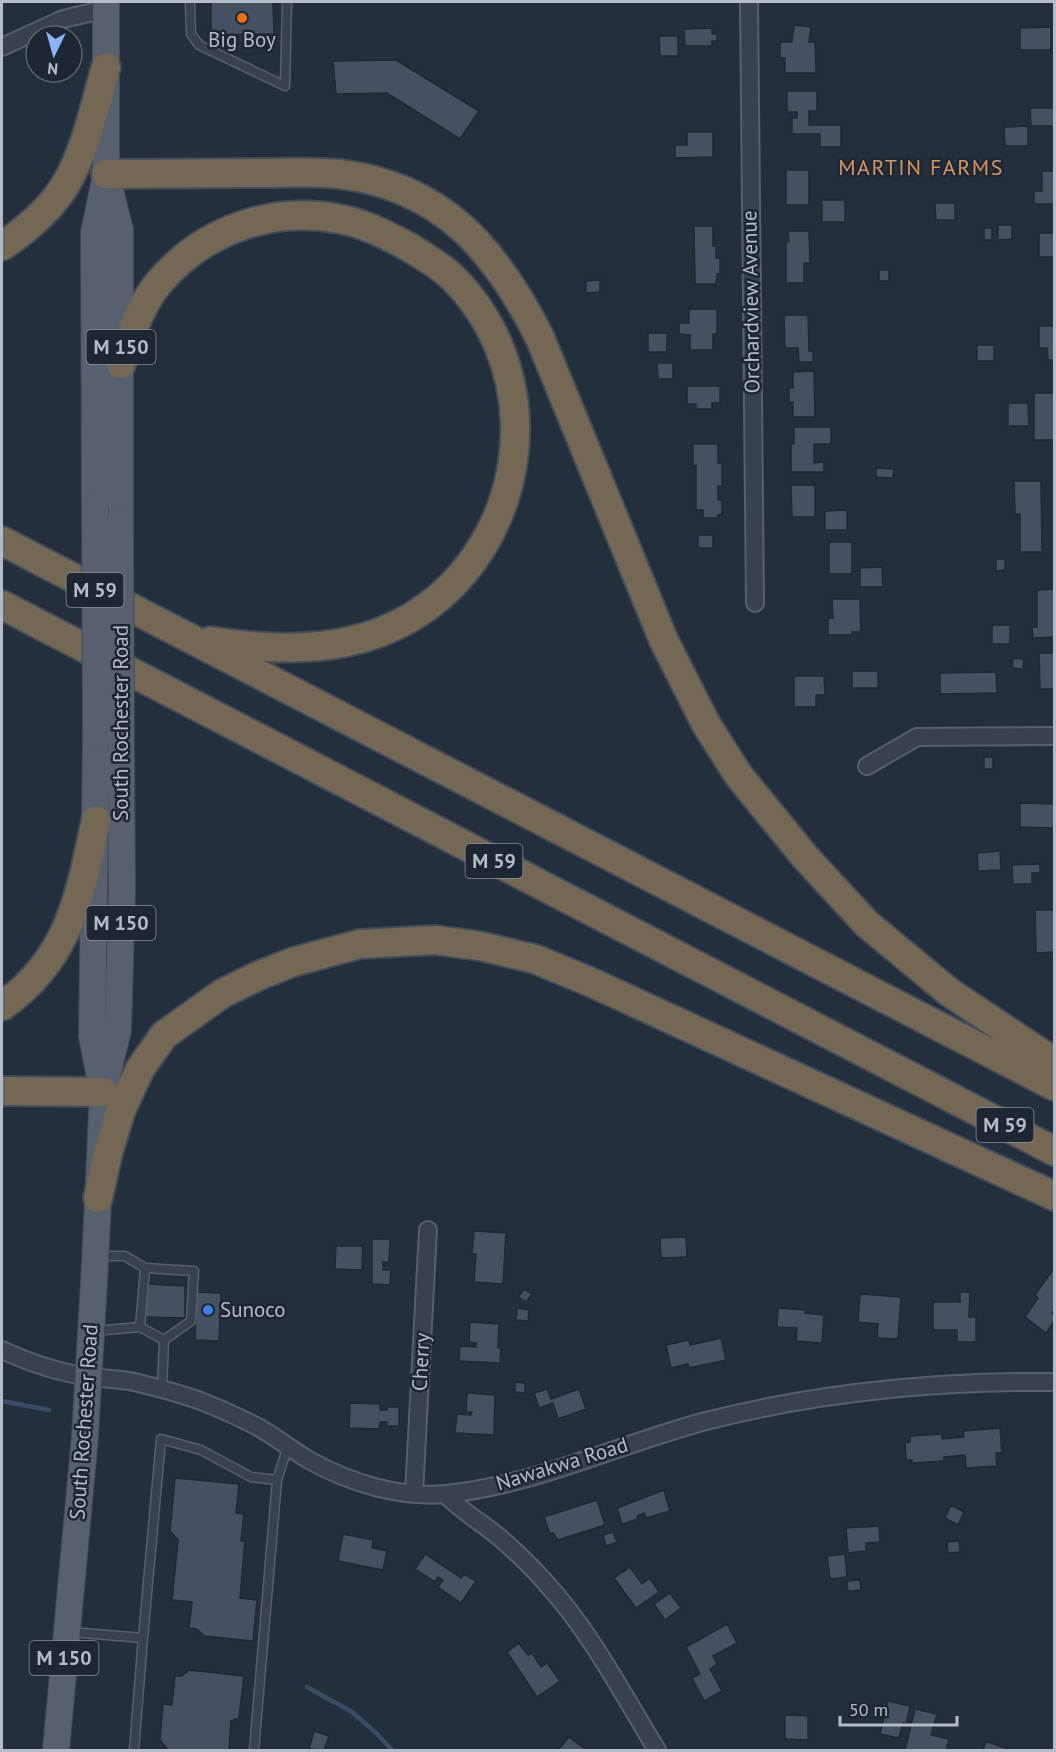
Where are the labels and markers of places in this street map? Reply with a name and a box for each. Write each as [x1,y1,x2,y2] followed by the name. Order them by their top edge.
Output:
[235,11,249,25] marker: Big Boy
[208,26,276,53] place label: Big Boy
[220,1296,285,1323] place label: Sunoco
[201,1303,215,1317] marker: Sunoco

